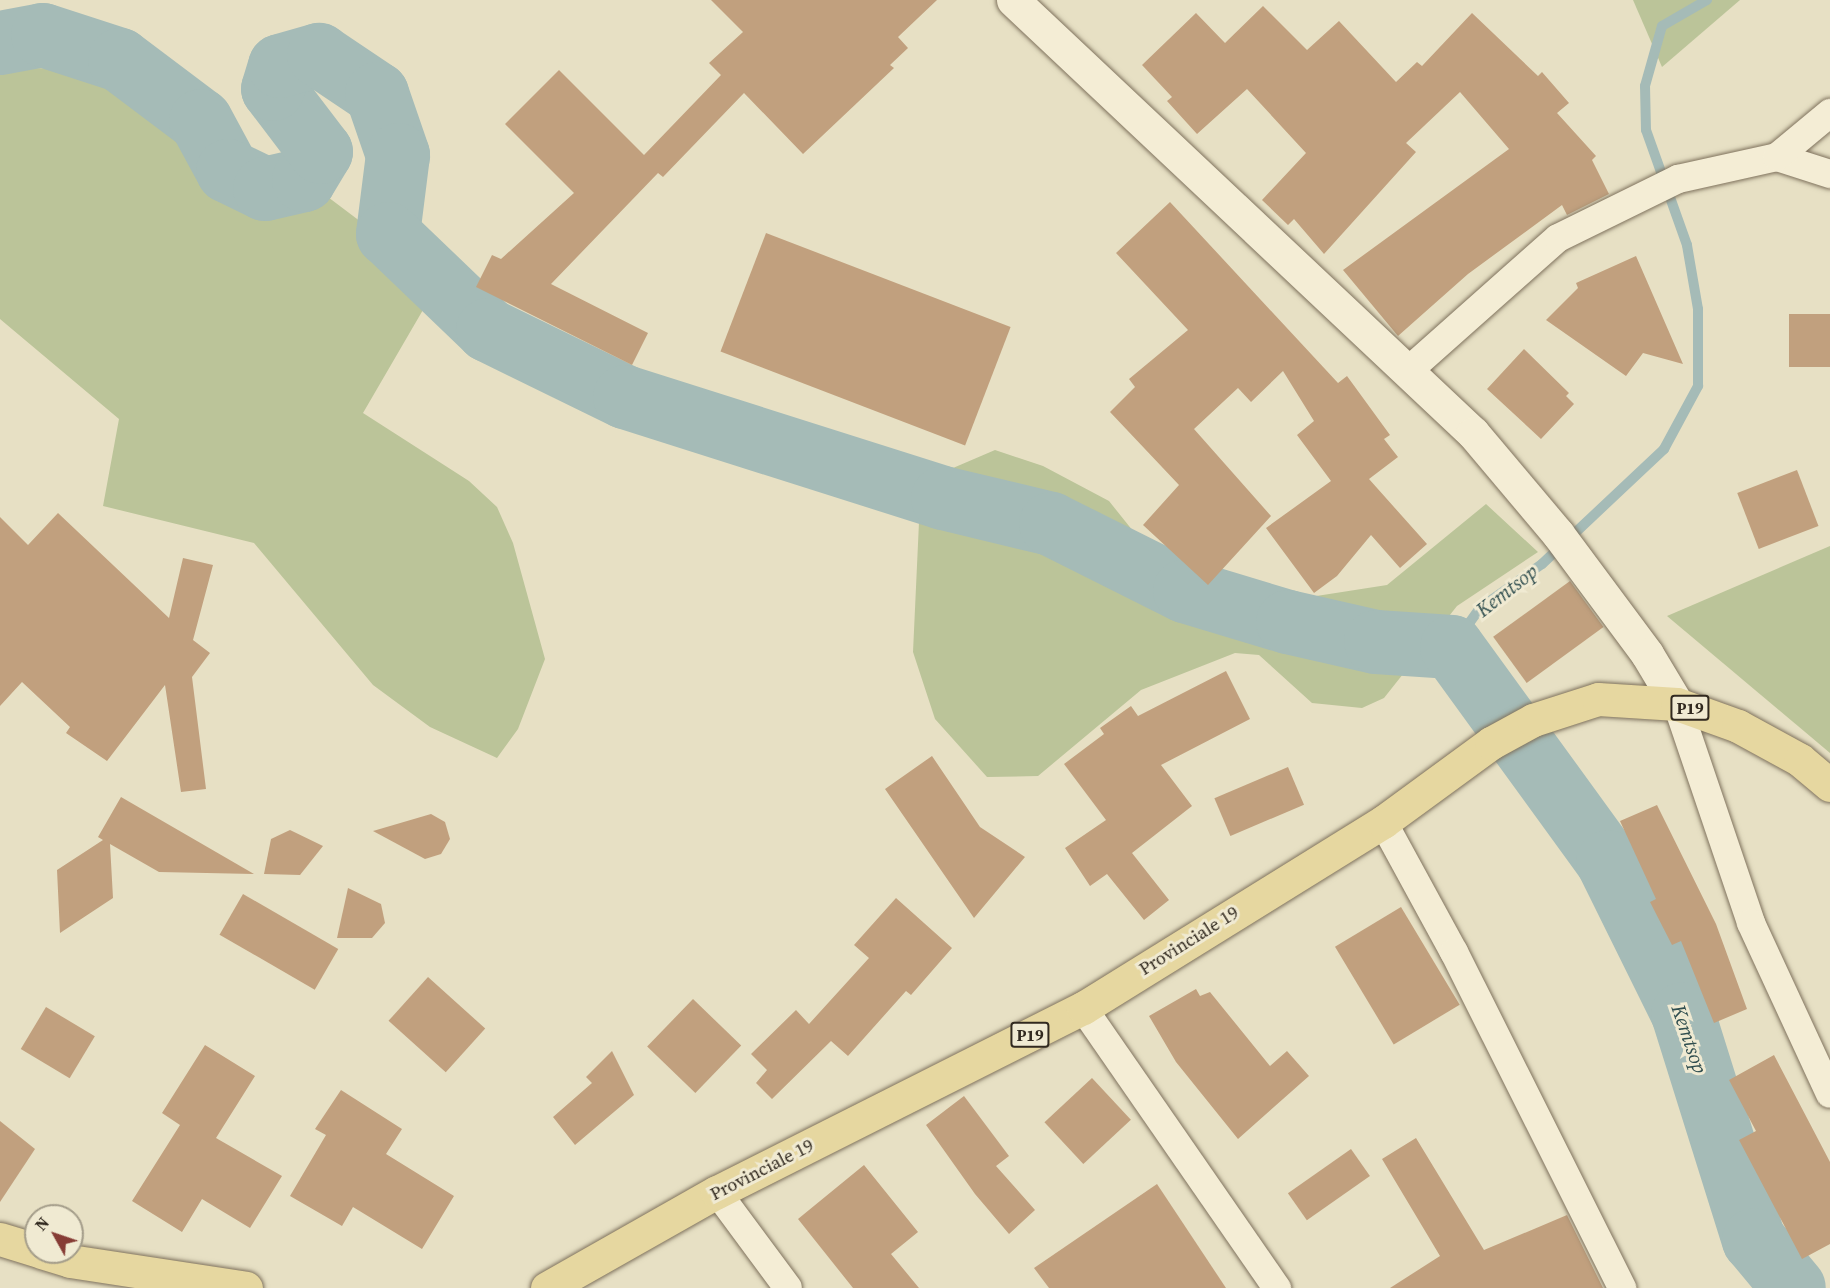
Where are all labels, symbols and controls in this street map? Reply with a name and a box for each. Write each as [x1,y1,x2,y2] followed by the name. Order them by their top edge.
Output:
[1472,560,1542,622] water label: Kemtsop
[1669,695,1711,721] road number: P19
[1135,902,1243,980] street label: Provinciale 19
[1666,1001,1712,1077] water label: Kemtsop
[1009,1022,1051,1048] road number: P19
[707,1135,817,1205] street label: Provinciale 19
[24,1204,84,1264] north arrow
[30,1212,54,1235] text: N

